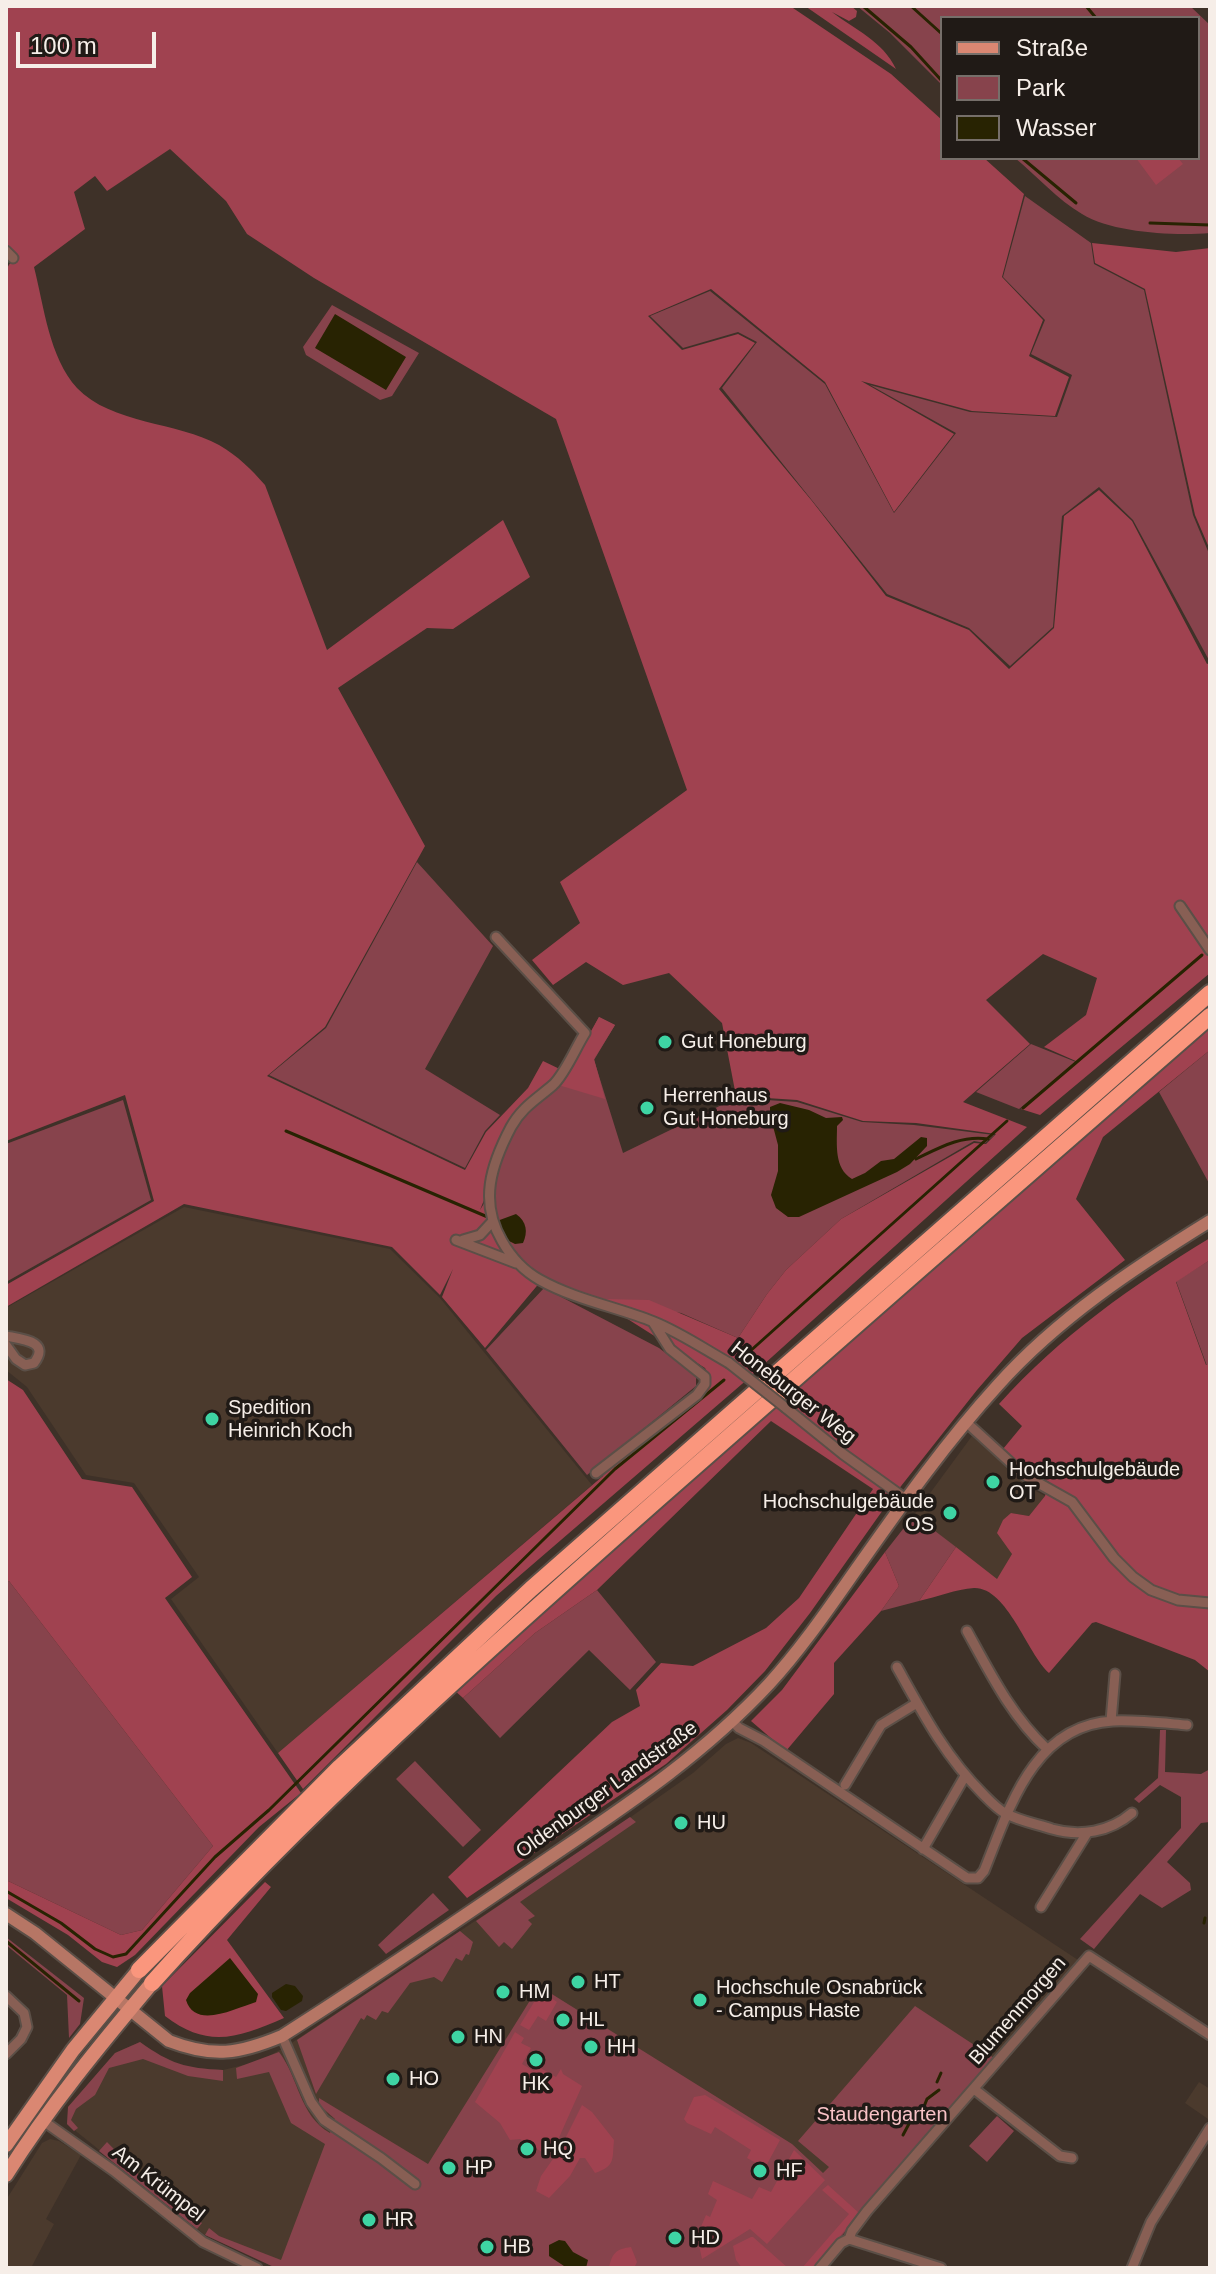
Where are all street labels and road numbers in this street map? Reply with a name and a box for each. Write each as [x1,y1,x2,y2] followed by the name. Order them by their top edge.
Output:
[726,1337,860,1449] street label: Honeburger Weg
[512,1716,702,1864] street label: Oldenburger Landstraße
[964,1952,1072,2070] street label: Blumenmorgen
[107,2141,209,2227] street label: Am Krümpel

